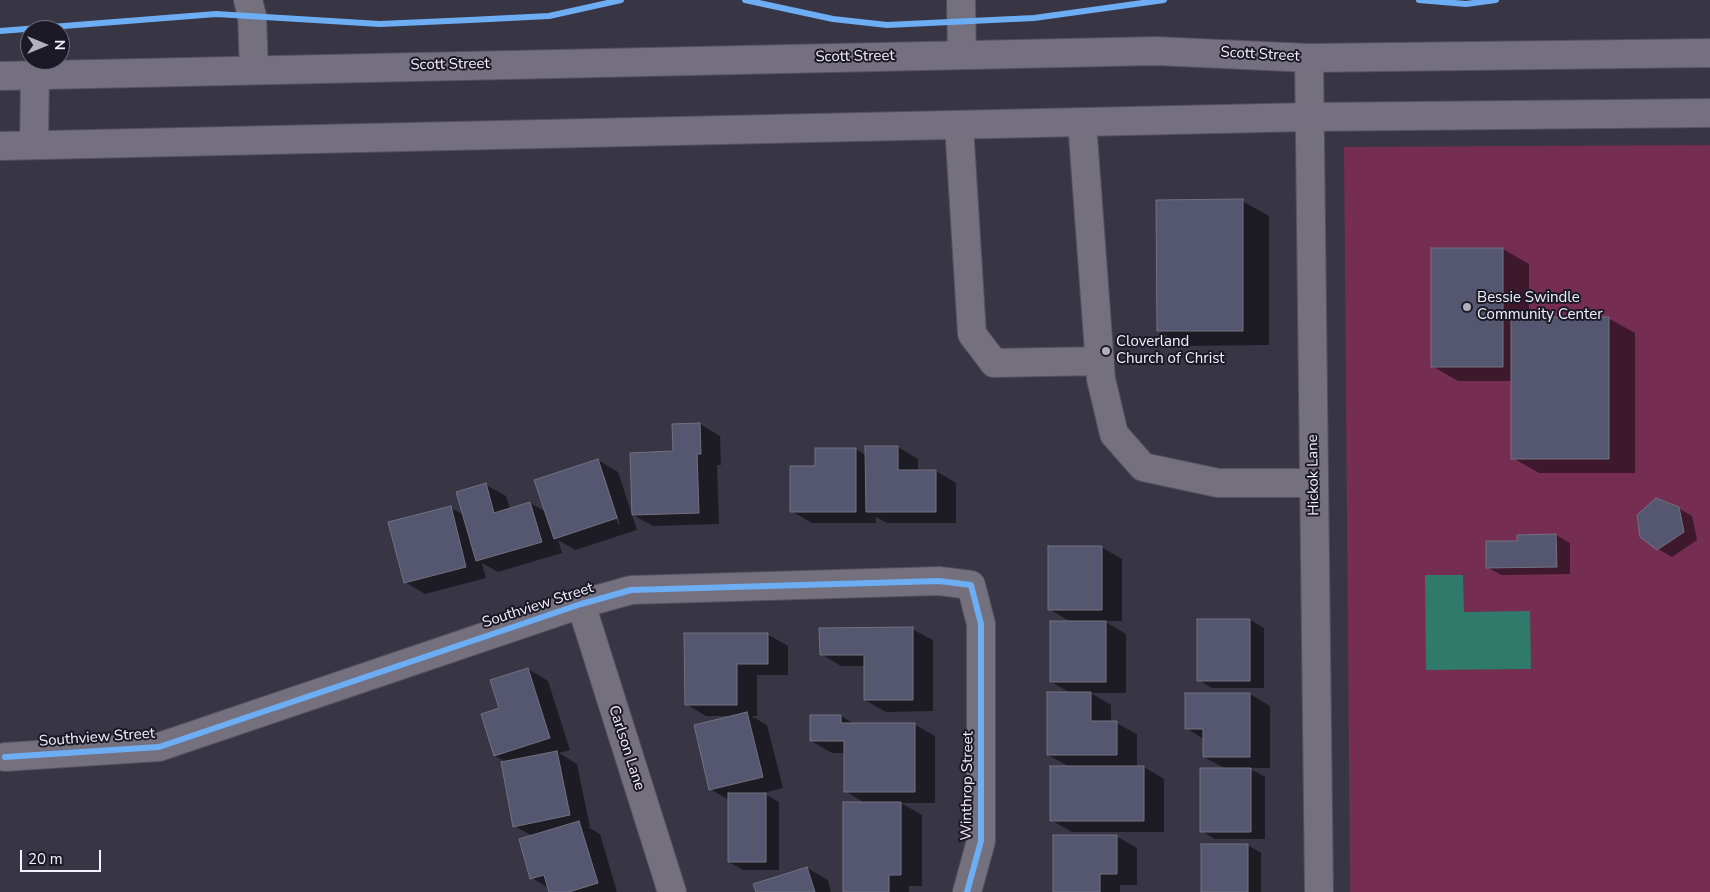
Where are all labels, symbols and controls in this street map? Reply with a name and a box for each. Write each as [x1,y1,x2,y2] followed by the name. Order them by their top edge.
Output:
[20,20,70,70] north arrow
[50,40,69,50] text: N
[1220,44,1300,66] street label: Scott Street
[815,47,895,67] street label: Scott Street
[410,55,490,75] street label: Scott Street
[1477,289,1603,324] place label: Bessie Swindle Community Center
[1461,301,1473,313] marker: Bessie Swindle Community Center
[1116,333,1225,368] place label: Cloverland Church of Christ
[1100,345,1112,357] marker: Cloverland Church of Christ
[1304,434,1324,516] street label: Hickok Lane
[480,579,596,633] street label: Southview Street
[604,703,648,793] street label: Carlson Lane
[38,725,156,751] street label: Southview Street
[958,731,978,841] street label: Winthrop Street
[22,840,104,872] scale bar
[28,849,63,869] text: 20 m

